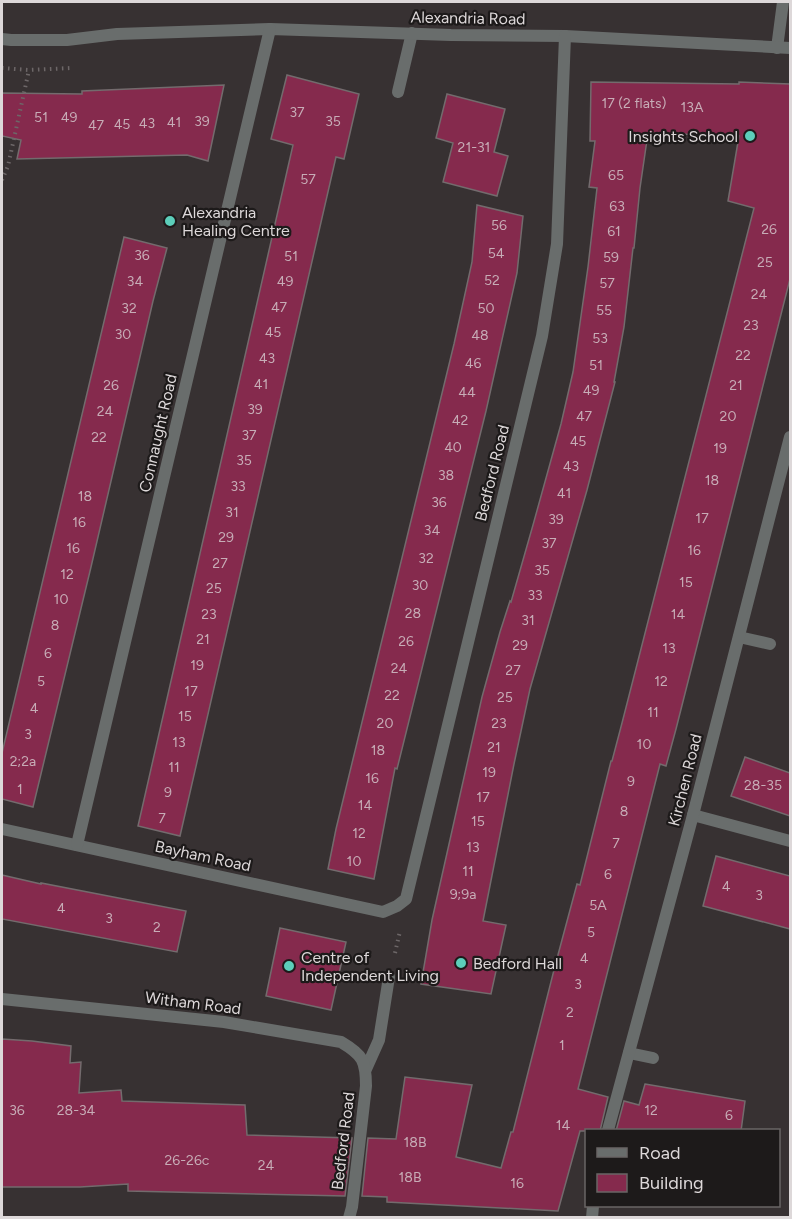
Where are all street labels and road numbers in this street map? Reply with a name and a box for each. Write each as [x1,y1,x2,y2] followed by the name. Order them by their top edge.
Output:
[410,7,526,29] street label: Alexandria Road
[135,372,181,494] street label: Connaught Road
[471,423,513,523] street label: Bedford Road
[664,732,706,828] street label: Kirchen Road
[153,837,253,875] street label: Bayham Road
[144,988,242,1018] street label: Witham Road
[328,1091,358,1191] street label: Bedford Road

